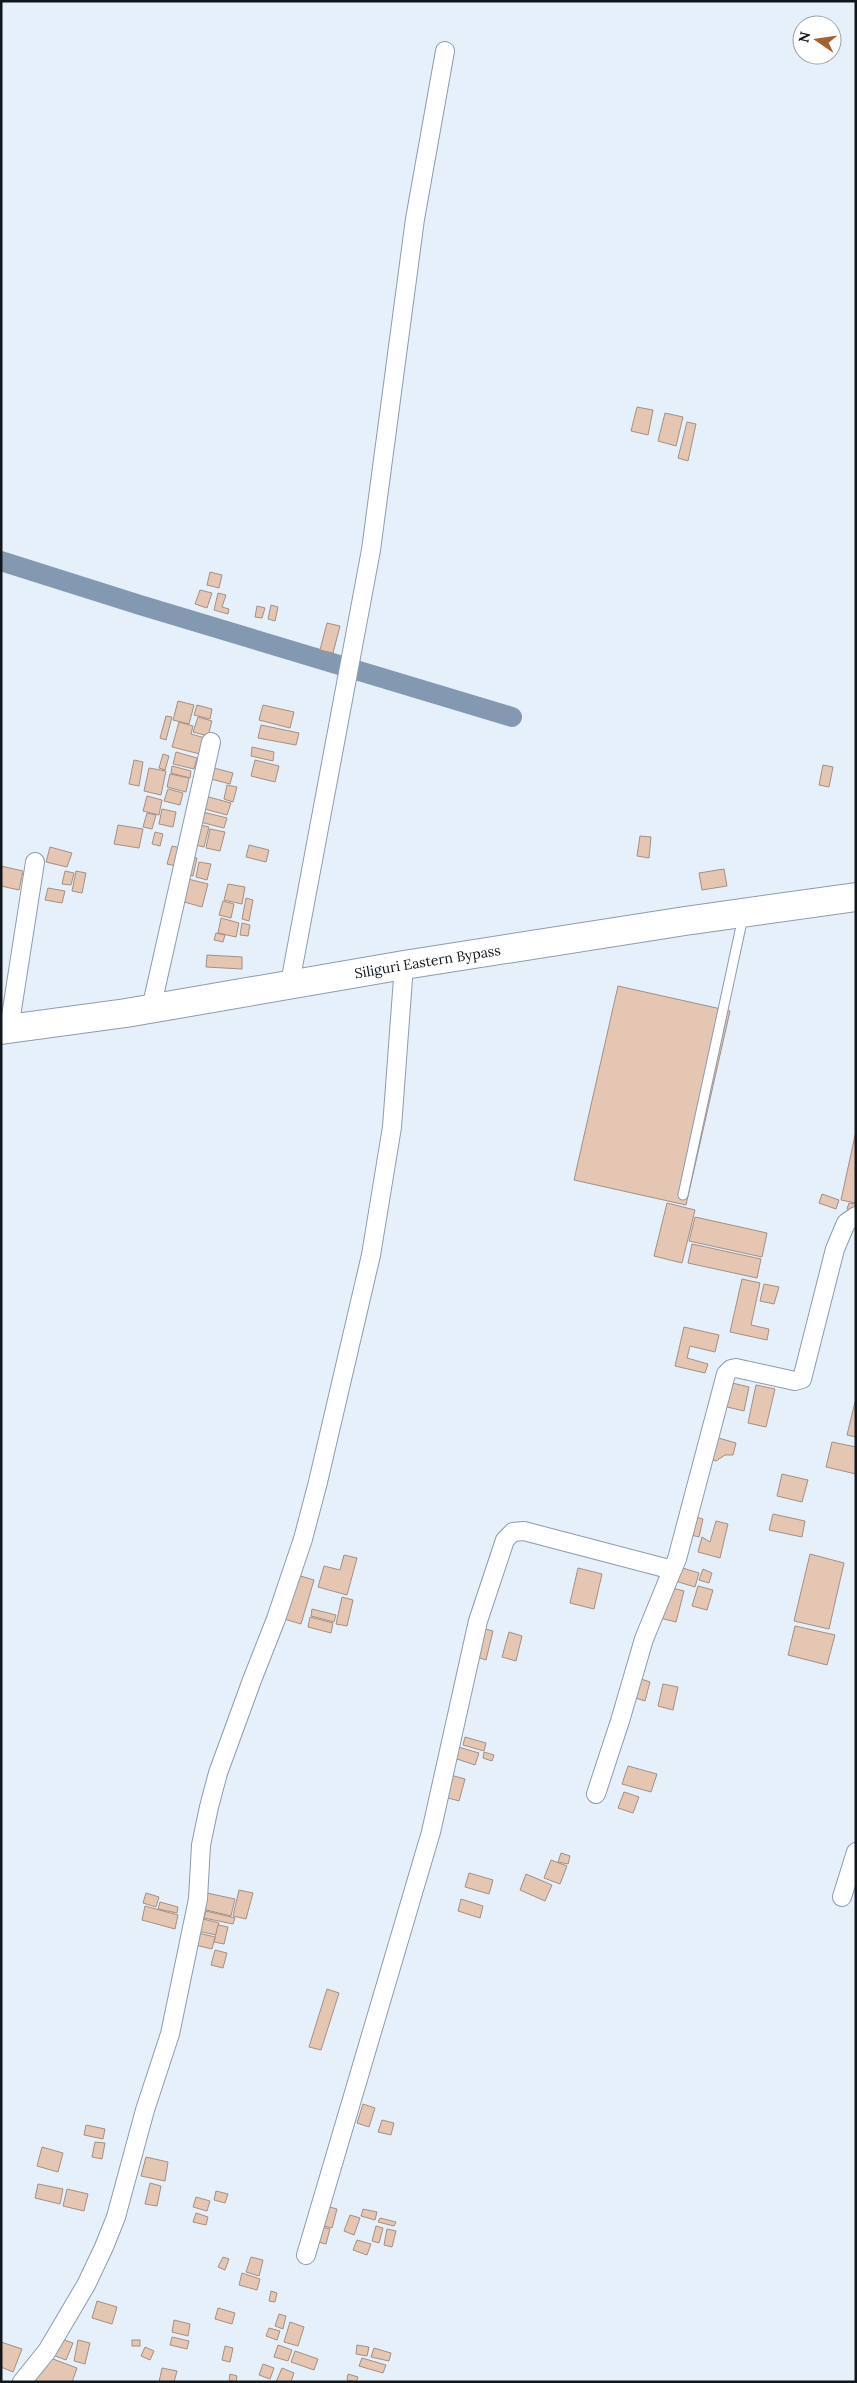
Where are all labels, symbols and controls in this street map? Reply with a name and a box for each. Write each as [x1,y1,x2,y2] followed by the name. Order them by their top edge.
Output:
[792,15,842,65] north arrow
[794,30,814,44] text: N
[353,941,502,982] street label: Siliguri Eastern Bypass

